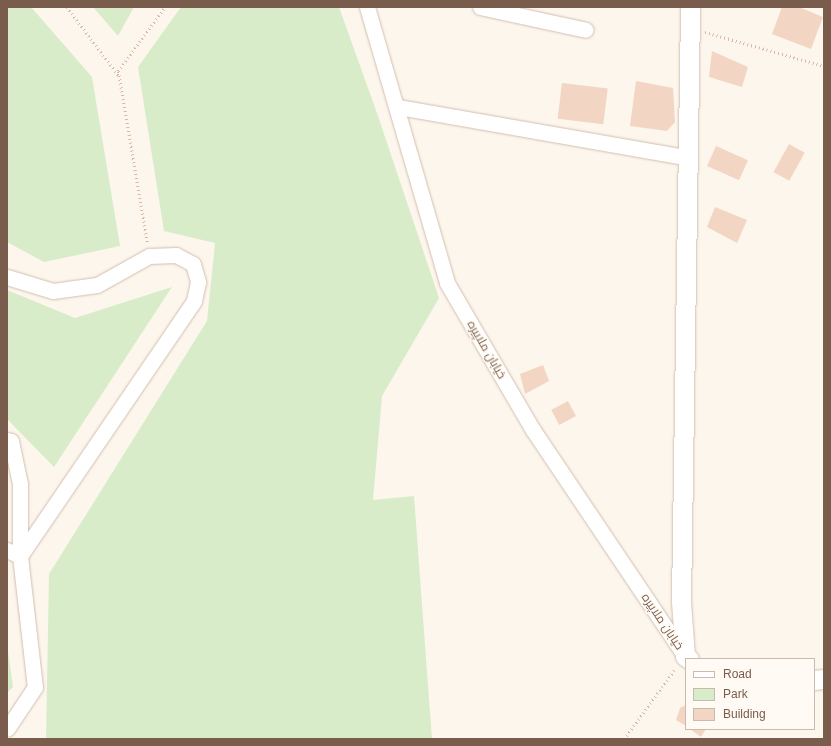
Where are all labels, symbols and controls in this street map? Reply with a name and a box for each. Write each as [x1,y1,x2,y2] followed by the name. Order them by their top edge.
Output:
[464,318,508,382] street label: خیابان ملاپیره
[638,591,686,653] street label: خیابان ملاپیره
[685,658,815,730] legend
[723,667,752,681] text: Road
[723,687,748,701] text: Park
[723,707,766,721] text: Building

